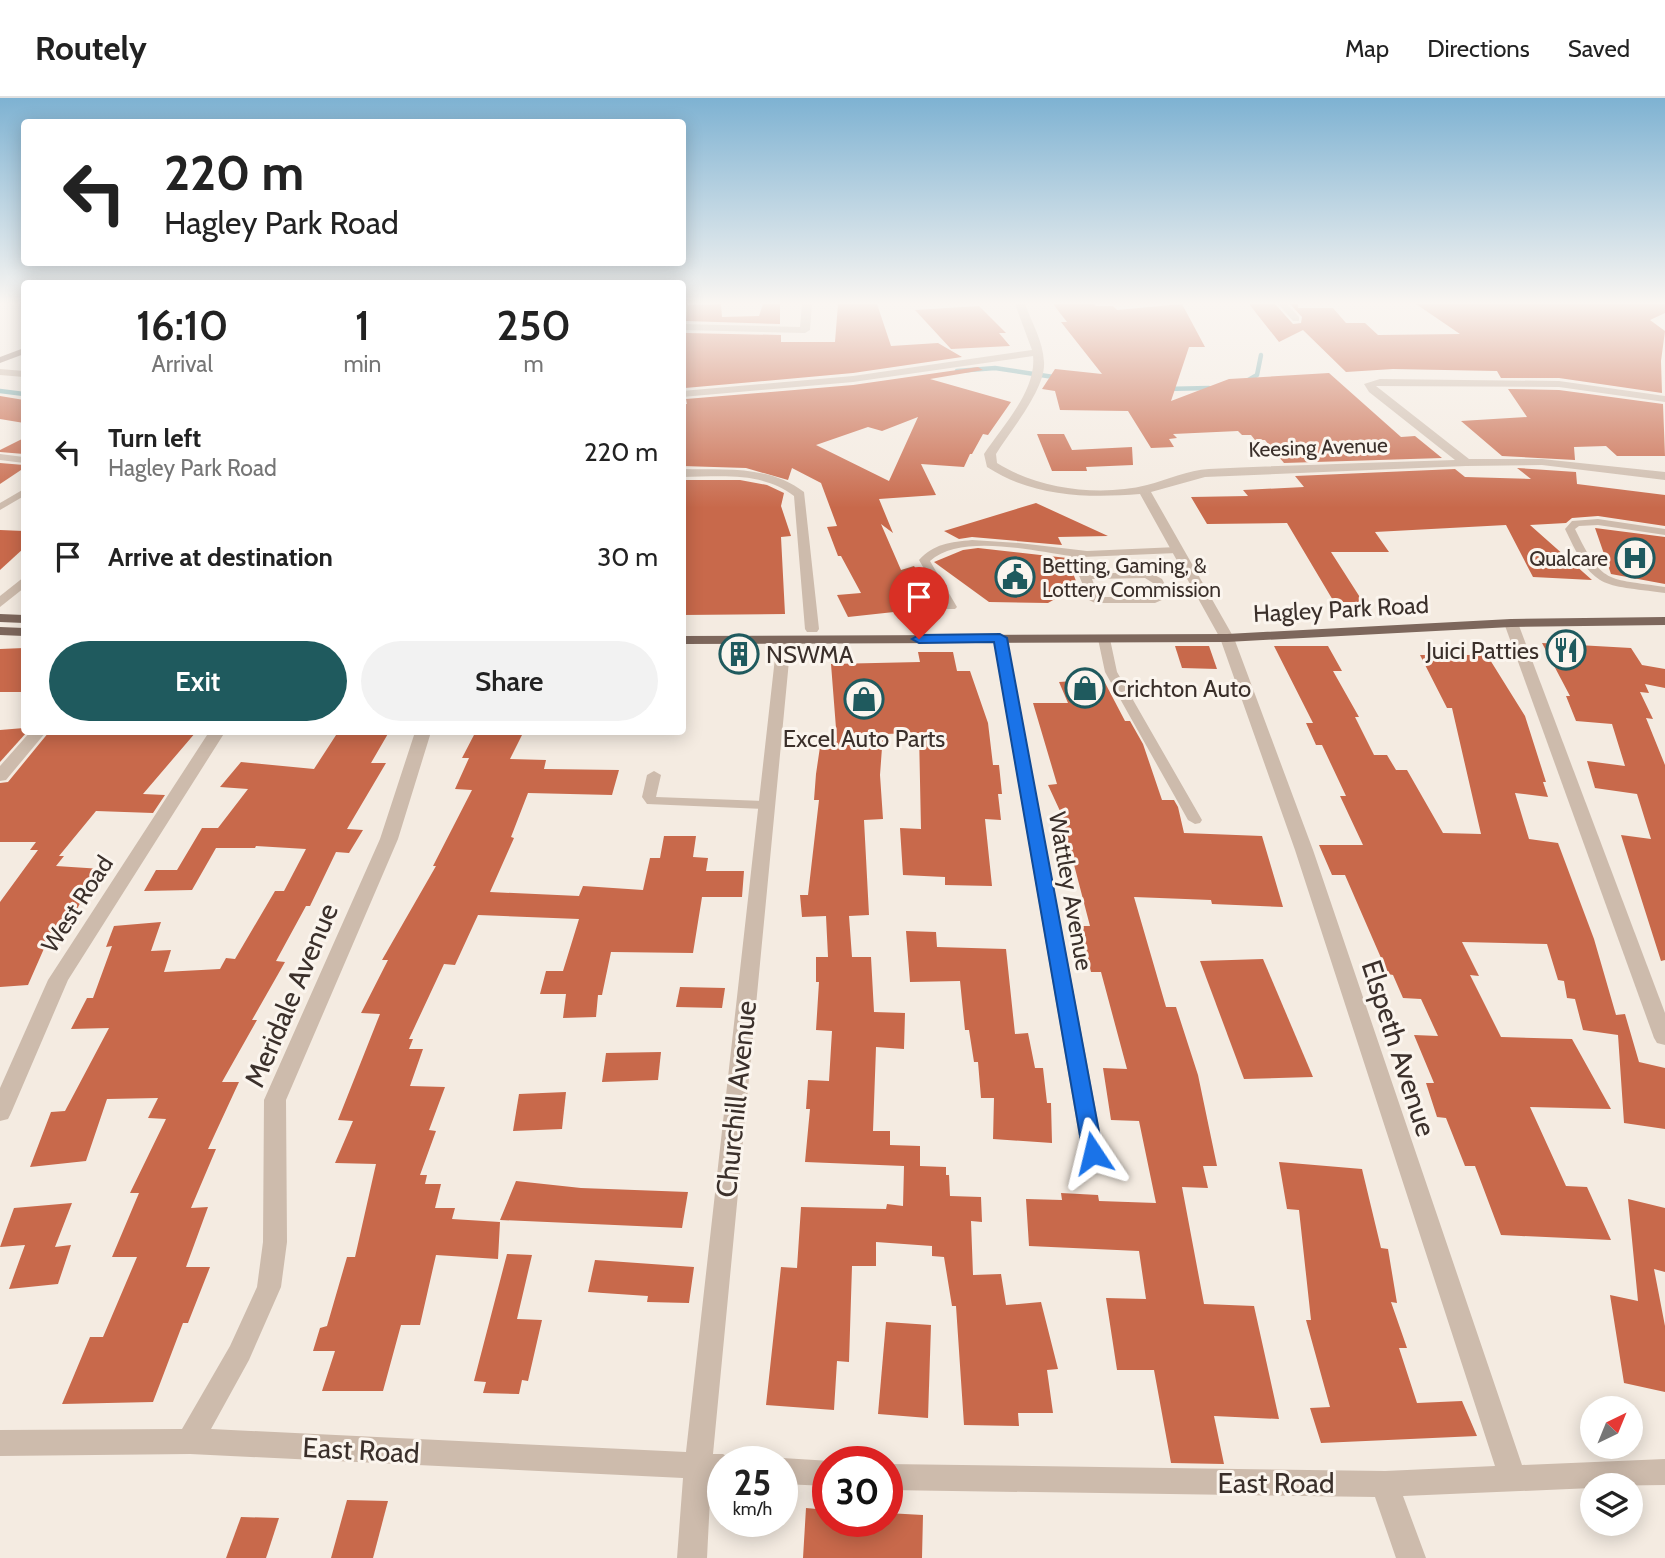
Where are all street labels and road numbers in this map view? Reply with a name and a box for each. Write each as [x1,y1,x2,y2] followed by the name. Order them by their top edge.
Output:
[1248,432,1388,462] street label: Keesing Avenue
[1252,590,1430,628] street label: Hagley Park Road
[1043,809,1099,973] street label: Wattley Avenue
[35,850,119,958] street label: West Road
[237,898,345,1092] street label: Meridale Avenue
[1355,956,1443,1140] street label: Elspeth Avenue
[709,999,763,1199] street label: Churchill Avenue
[302,1430,420,1470] street label: East Road
[1217,1466,1335,1500] street label: East Road

